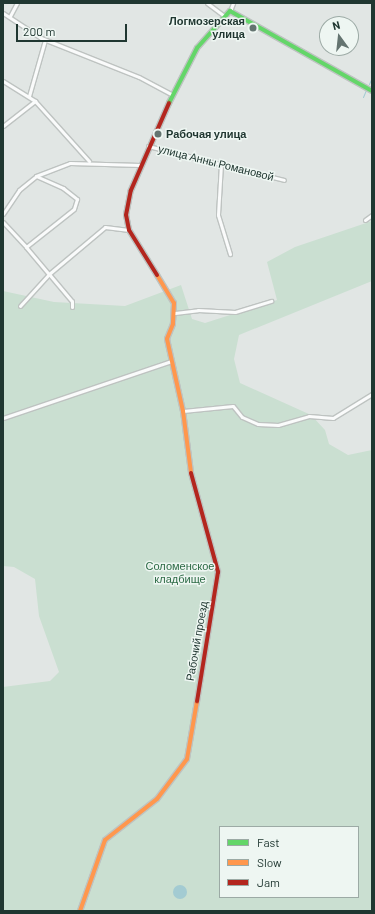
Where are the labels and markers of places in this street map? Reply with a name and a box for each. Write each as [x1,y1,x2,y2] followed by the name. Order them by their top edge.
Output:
[169,15,245,41] place label: Логмозерская улица
[248,23,258,33] marker: Логмозерская улица
[166,127,246,141] place label: Рабочая улица
[153,129,163,139] marker: Рабочая улица

